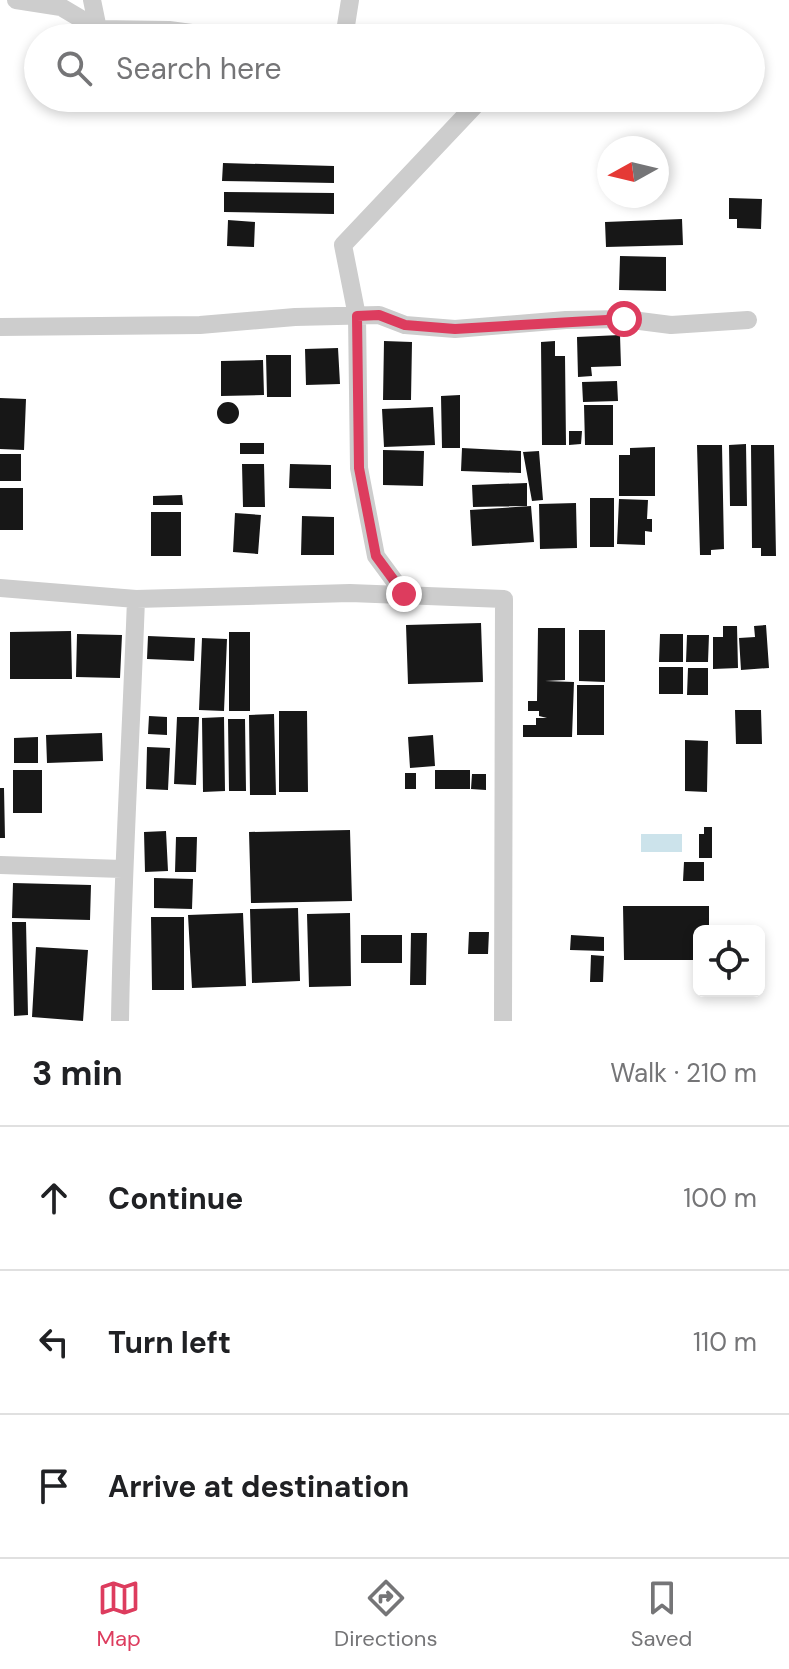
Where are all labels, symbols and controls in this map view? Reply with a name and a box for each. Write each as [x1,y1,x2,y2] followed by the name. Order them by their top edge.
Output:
[24,24,765,112] search box
[52,46,96,90] icon: search
[116,49,282,88] text: Search here
[597,136,669,208] north arrow
[606,301,642,337] route start
[386,576,422,612] route end
[693,925,765,997] map controls
[693,925,765,997] button: locate
[32,1051,123,1096] text: 3 min
[610,1056,757,1090] text: Walk · 210 m
[32,1176,76,1220] icon: ahead
[108,1179,243,1218] text: Continue
[683,1181,757,1215] text: 100 m
[32,1320,76,1364] icon: left
[108,1323,231,1362] text: Turn left
[693,1325,757,1359] text: 110 m
[32,1464,76,1508] icon: arrive
[108,1467,409,1506] text: Arrive at destination
[97,1576,141,1653] tab: Map
[334,1576,438,1653] tab: Directions
[631,1576,692,1653] tab: Saved

